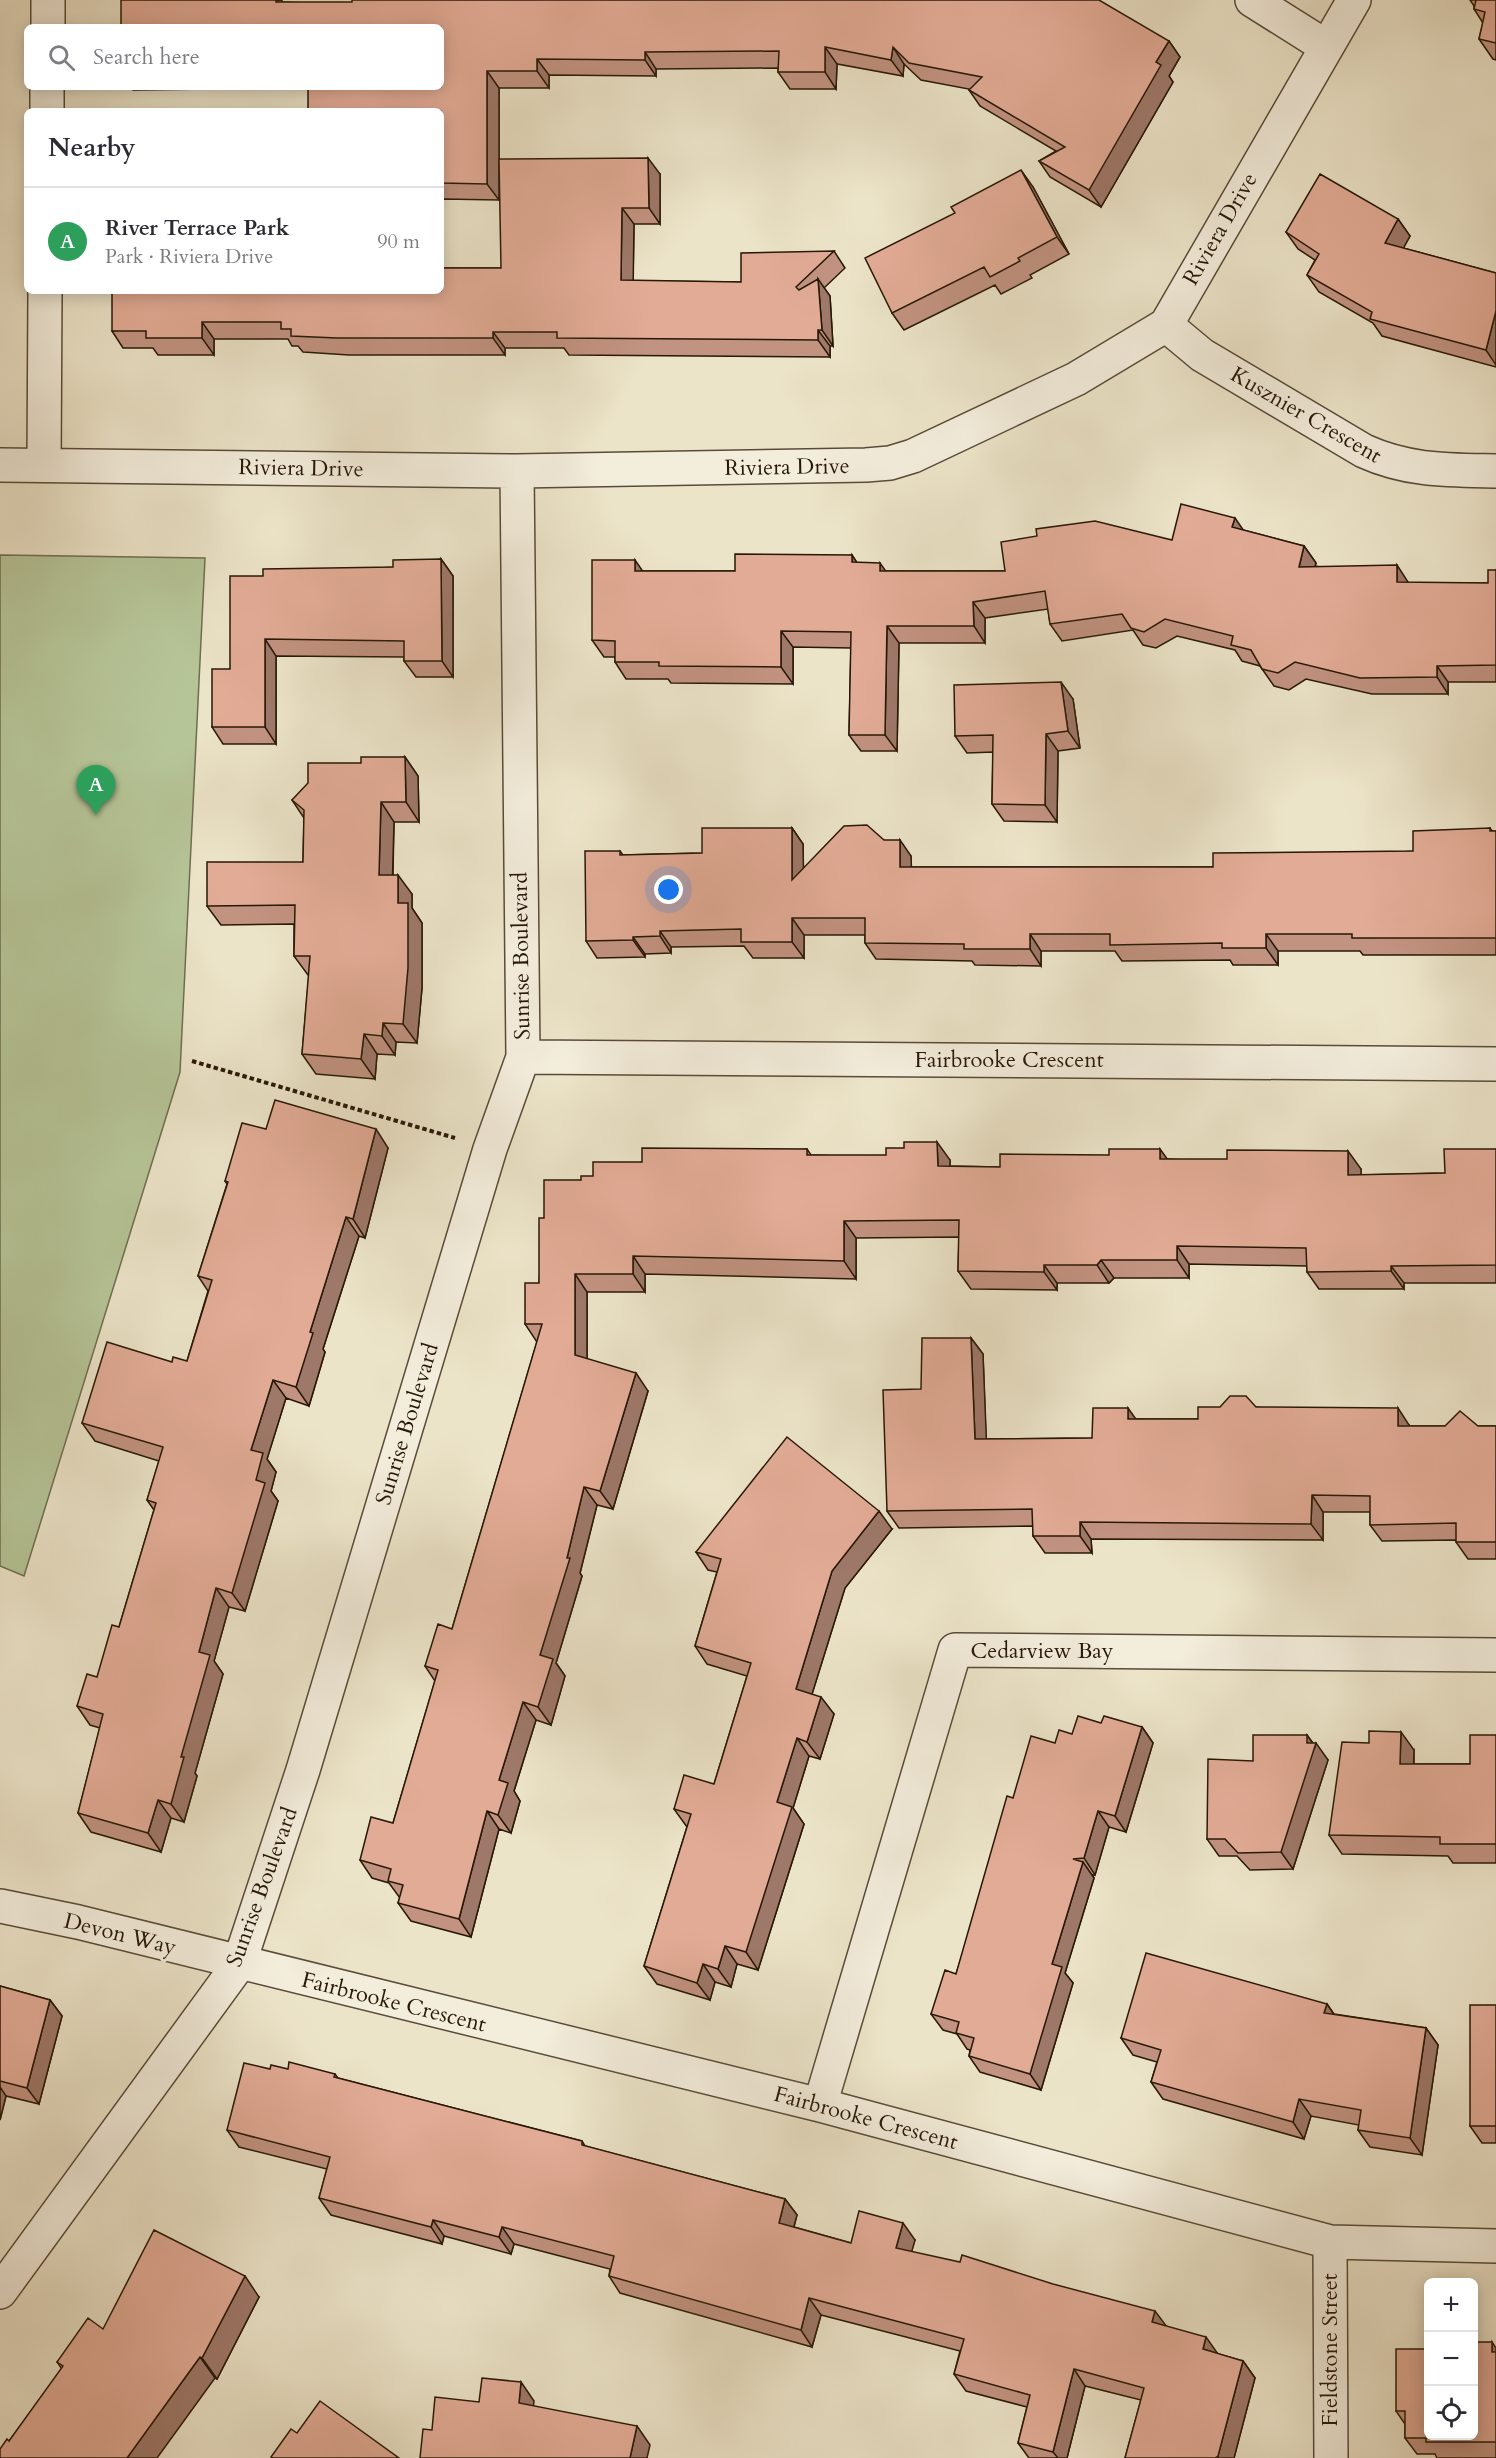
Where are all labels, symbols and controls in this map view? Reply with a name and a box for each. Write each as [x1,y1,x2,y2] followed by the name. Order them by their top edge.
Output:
[24,24,444,90] search box
[45,41,78,74] icon: search
[93,42,200,72] text: Search here
[48,130,136,165] text: Nearby
[1176,167,1264,291] street label: Riviera Drive
[105,213,290,243] text: River Terrace Park
[60,228,75,255] text: A
[377,228,420,255] text: 90 m
[105,243,273,270] text: Park · Riviera Drive
[1225,360,1387,470] street label: Kusznier Crescent
[724,451,850,483] street label: Riviera Drive
[238,452,364,484] street label: Riviera Drive
[76,766,116,815] pin: A
[505,871,537,1040] street label: Sunrise Boulevard
[654,875,683,904] your location
[914,1045,1104,1075] street label: Fairbrooke Crescent
[368,1339,446,1509] street label: Sunrise Boulevard
[971,1636,1114,1666] street label: Cedarview Bay
[219,1803,305,1971] street label: Sunrise Boulevard
[61,1906,180,1963] street label: Devon Way
[299,1965,489,2039] street label: Fairbrooke Crescent
[771,2079,961,2157] street label: Fairbrooke Crescent
[1315,2273,1345,2427] street label: Fieldstone Street
[1424,2278,1478,2440] map controls
[1424,2278,1478,2332] button: +
[1424,2332,1478,2386] button: −
[1424,2386,1478,2440] button: locate

